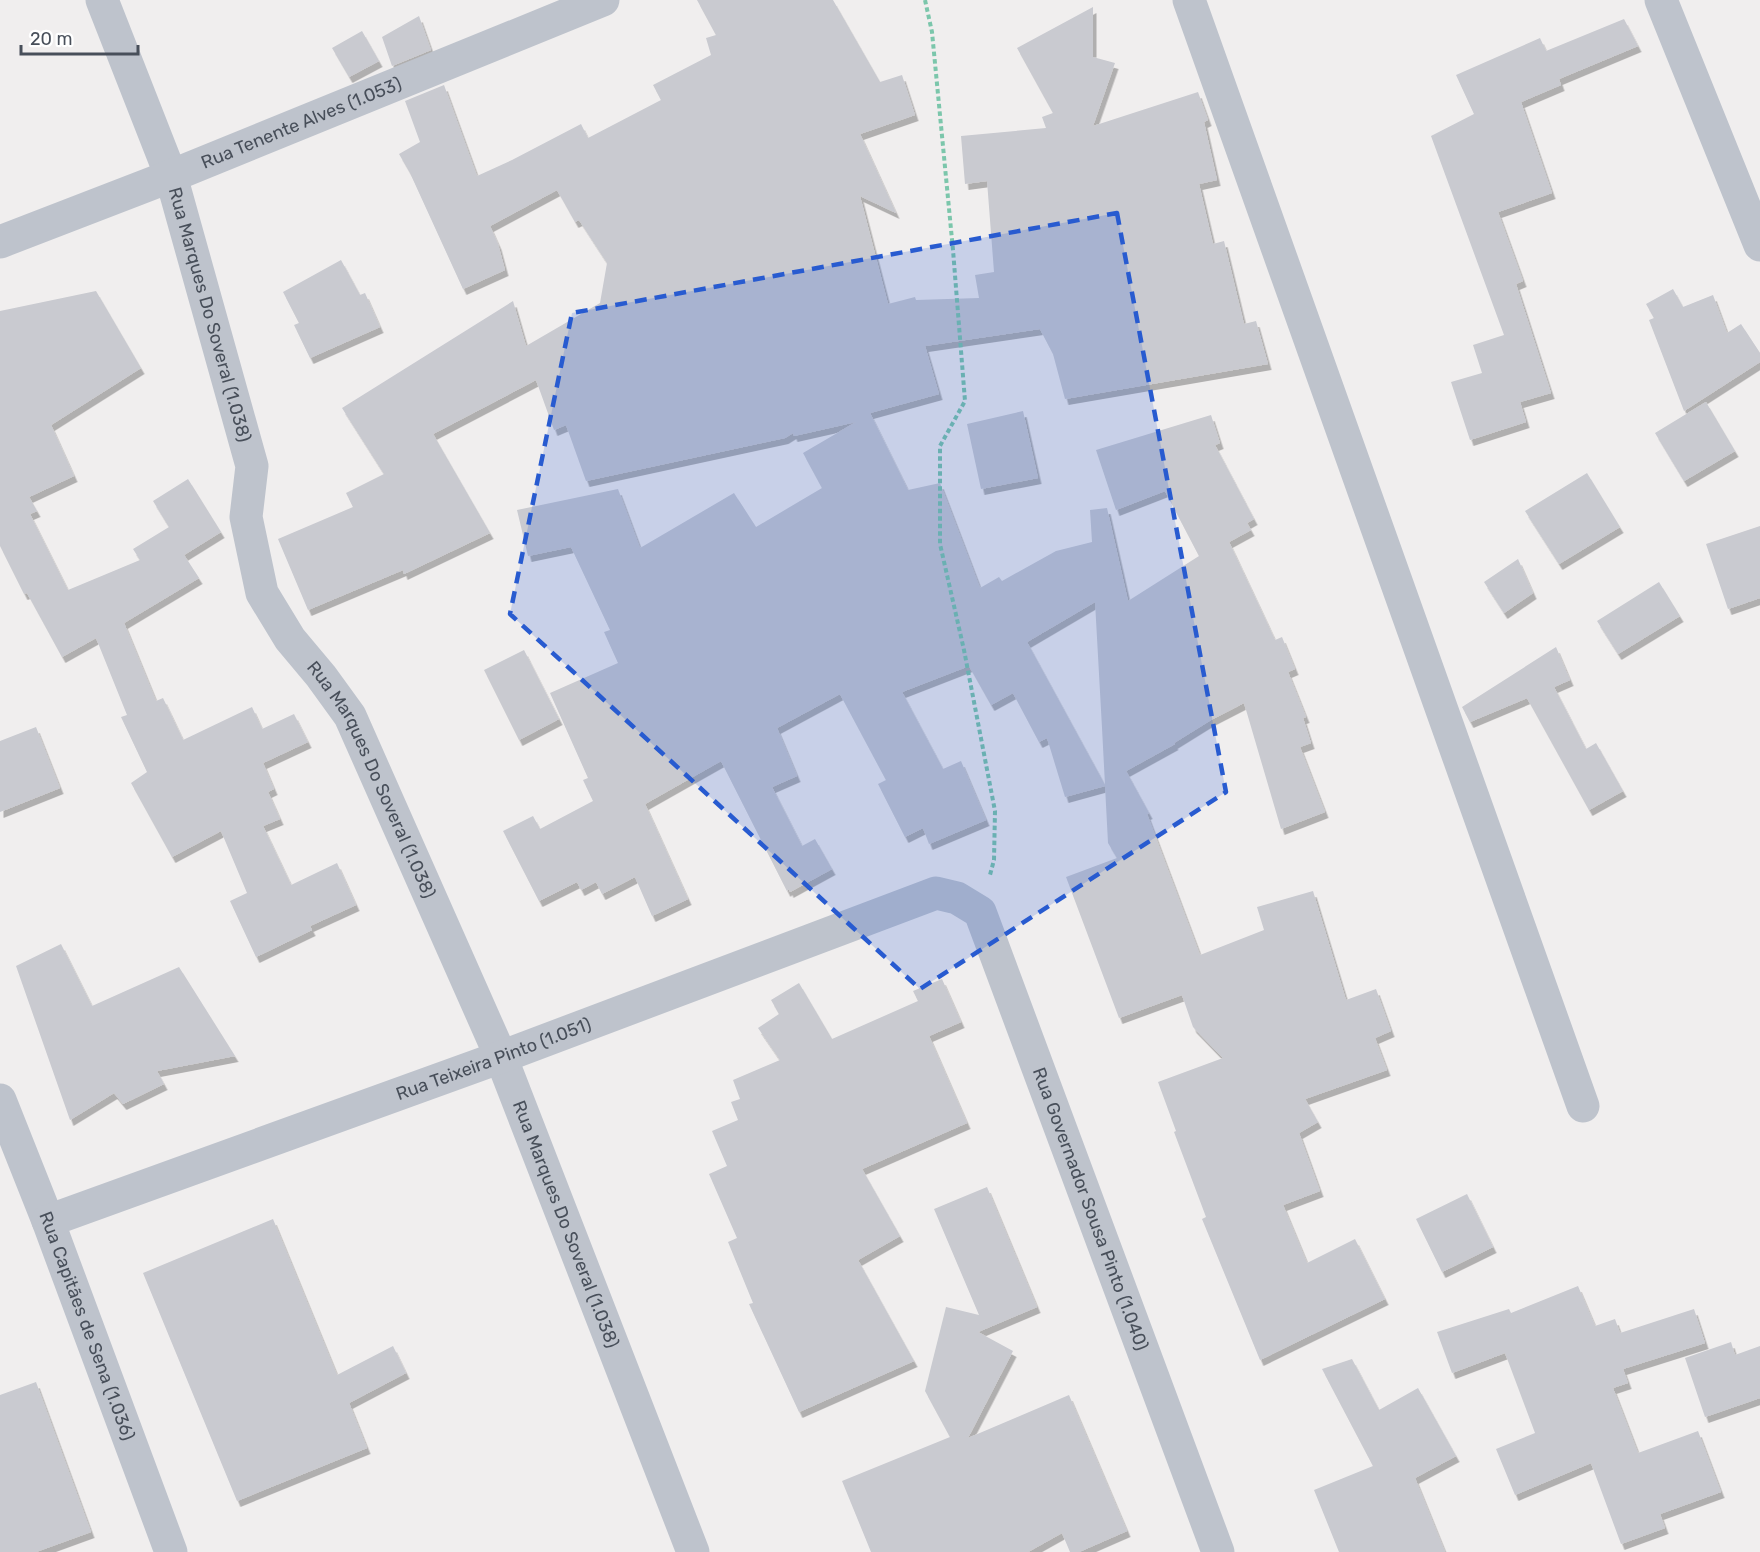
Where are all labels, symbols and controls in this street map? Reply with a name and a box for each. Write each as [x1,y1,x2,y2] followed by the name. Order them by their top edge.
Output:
[21,18,138,56] scale bar
[30,28,72,50] text: 20 m
[198,72,405,174] street label: Rua Tenente Alves (1.053)
[164,185,256,445] street label: Rua Marques Do Soveral (1.038)
[302,657,440,902] street label: Rua Marques Do Soveral (1.038)
[393,1013,594,1105] street label: Rua Teixeira Pinto (1.051)
[1028,1064,1153,1353] street label: Rua Governador Sousa Pinto (1.040)
[508,1097,624,1351] street label: Rua Marques Do Soveral (1.038)
[34,1208,140,1443] street label: Rua Capitães de Sena (1.036)

